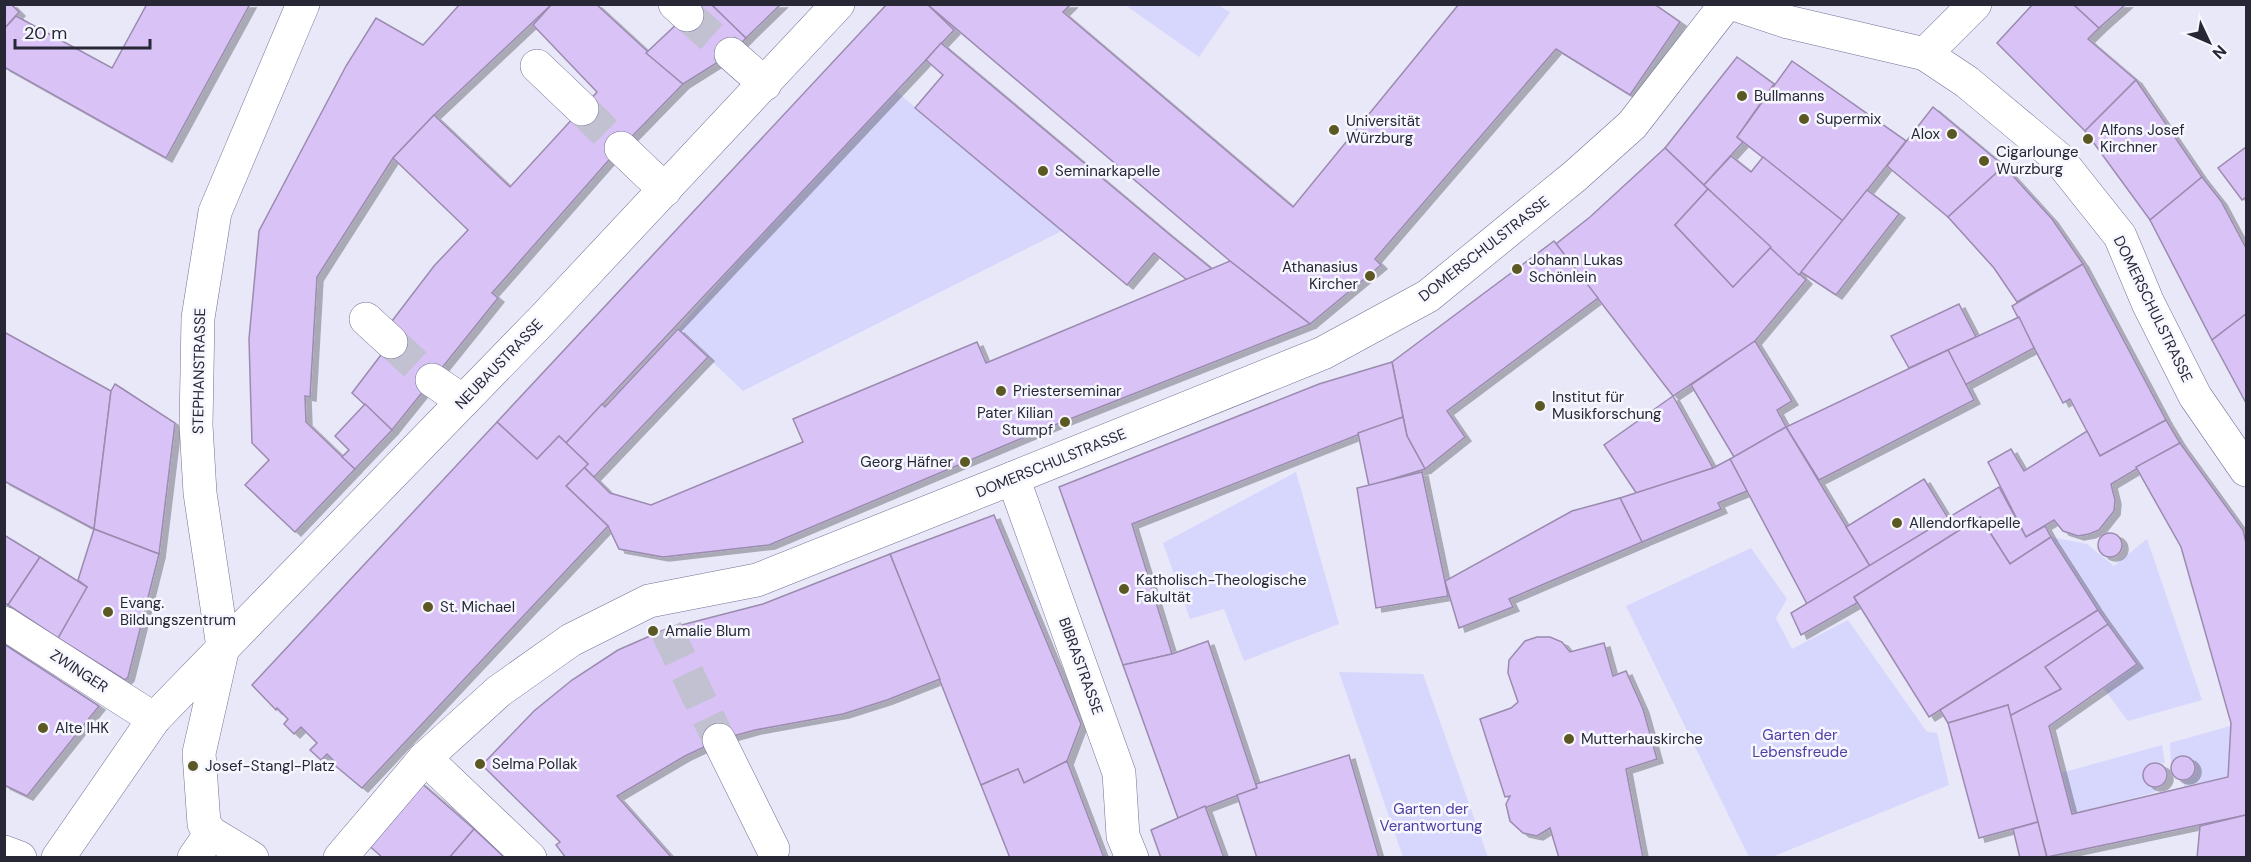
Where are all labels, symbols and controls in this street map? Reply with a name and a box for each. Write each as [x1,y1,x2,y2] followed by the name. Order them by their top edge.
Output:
[15,12,150,50] scale bar
[2179,12,2239,72] north arrow
[24,21,67,45] text: 20 m
[2208,41,2231,64] text: N
[1754,86,1825,106] place label: Bullmanns
[1735,89,1749,103] marker: Bullmanns
[1816,109,1882,129] place label: Supermix
[1346,111,1421,148] place label: Universität Würzburg
[1797,112,1811,126] marker: Supermix
[2100,120,2185,157] place label: Alfons Josef Kirchner
[1327,123,1341,137] marker: Universität Würzburg
[1911,124,1941,144] place label: Alox
[1945,127,1959,141] marker: Alox
[2081,132,2095,146] marker: Alfons Josef Kirchner
[1996,142,2078,179] place label: Cigarlounge Wurzburg
[1977,154,1991,168] marker: Cigarlounge Wurzburg
[1055,161,1160,181] place label: Seminarkapelle
[1036,164,1050,178] marker: Seminarkapelle
[1415,192,1553,306] street label: DOMERSCHULSTRASSE
[2109,232,2197,386] street label: DOMERSCHULSTRASSE
[1529,250,1623,287] place label: Johann Lukas Schönlein
[1282,257,1358,294] place label: Athanasius Kircher
[1510,262,1524,276] marker: Johann Lukas Schönlein
[1363,269,1377,283] marker: Athanasius Kircher
[188,308,210,434] street label: STEPHANSTRASSE
[451,314,547,414] street label: NEUBAUSTRASSE
[1013,381,1122,401] place label: Priesterseminar
[994,384,1008,398] marker: Priesterseminar
[1552,387,1661,424] place label: Institut für Musikforschung
[1533,399,1547,413] marker: Institut für Musikforschung
[977,403,1053,440] place label: Pater Kilian Stumpf
[1058,415,1072,429] marker: Pater Kilian Stumpf
[973,424,1129,502] street label: DOMERSCHULSTRASSE
[860,452,953,472] place label: Georg Häfner
[958,455,972,469] marker: Georg Häfner
[1909,513,2021,533] place label: Allendorfkapelle
[1890,516,1904,530] marker: Allendorfkapelle
[1136,570,1306,607] place label: Katholisch-Theologische Fakultät
[1117,582,1131,596] marker: Katholisch-Theologische Fakultät
[120,593,236,630] place label: Evang. Bildungszentrum
[440,597,515,617] place label: St. Michael
[421,600,435,614] marker: St. Michael
[101,605,115,619] marker: Evang. Bildungszentrum
[1054,615,1108,717] street label: BIBRASTRASSE
[665,621,750,641] place label: Amalie Blum
[646,624,660,638] marker: Amalie Blum
[46,645,112,697] street label: ZWINGER
[55,718,109,738] place label: Alte IHK
[36,721,50,735] marker: Alte IHK
[1752,725,1848,762] park label: Garten der Lebensfreude
[1581,729,1703,749] place label: Mutterhauskirche
[1562,732,1576,746] marker: Mutterhauskirche
[492,754,578,774] place label: Selma Pollak
[205,756,335,776] place label: Josef-Stangl-Platz
[473,757,487,771] marker: Selma Pollak
[186,759,200,773] marker: Josef-Stangl-Platz
[1380,799,1482,836] park label: Garten der Verantwortung

